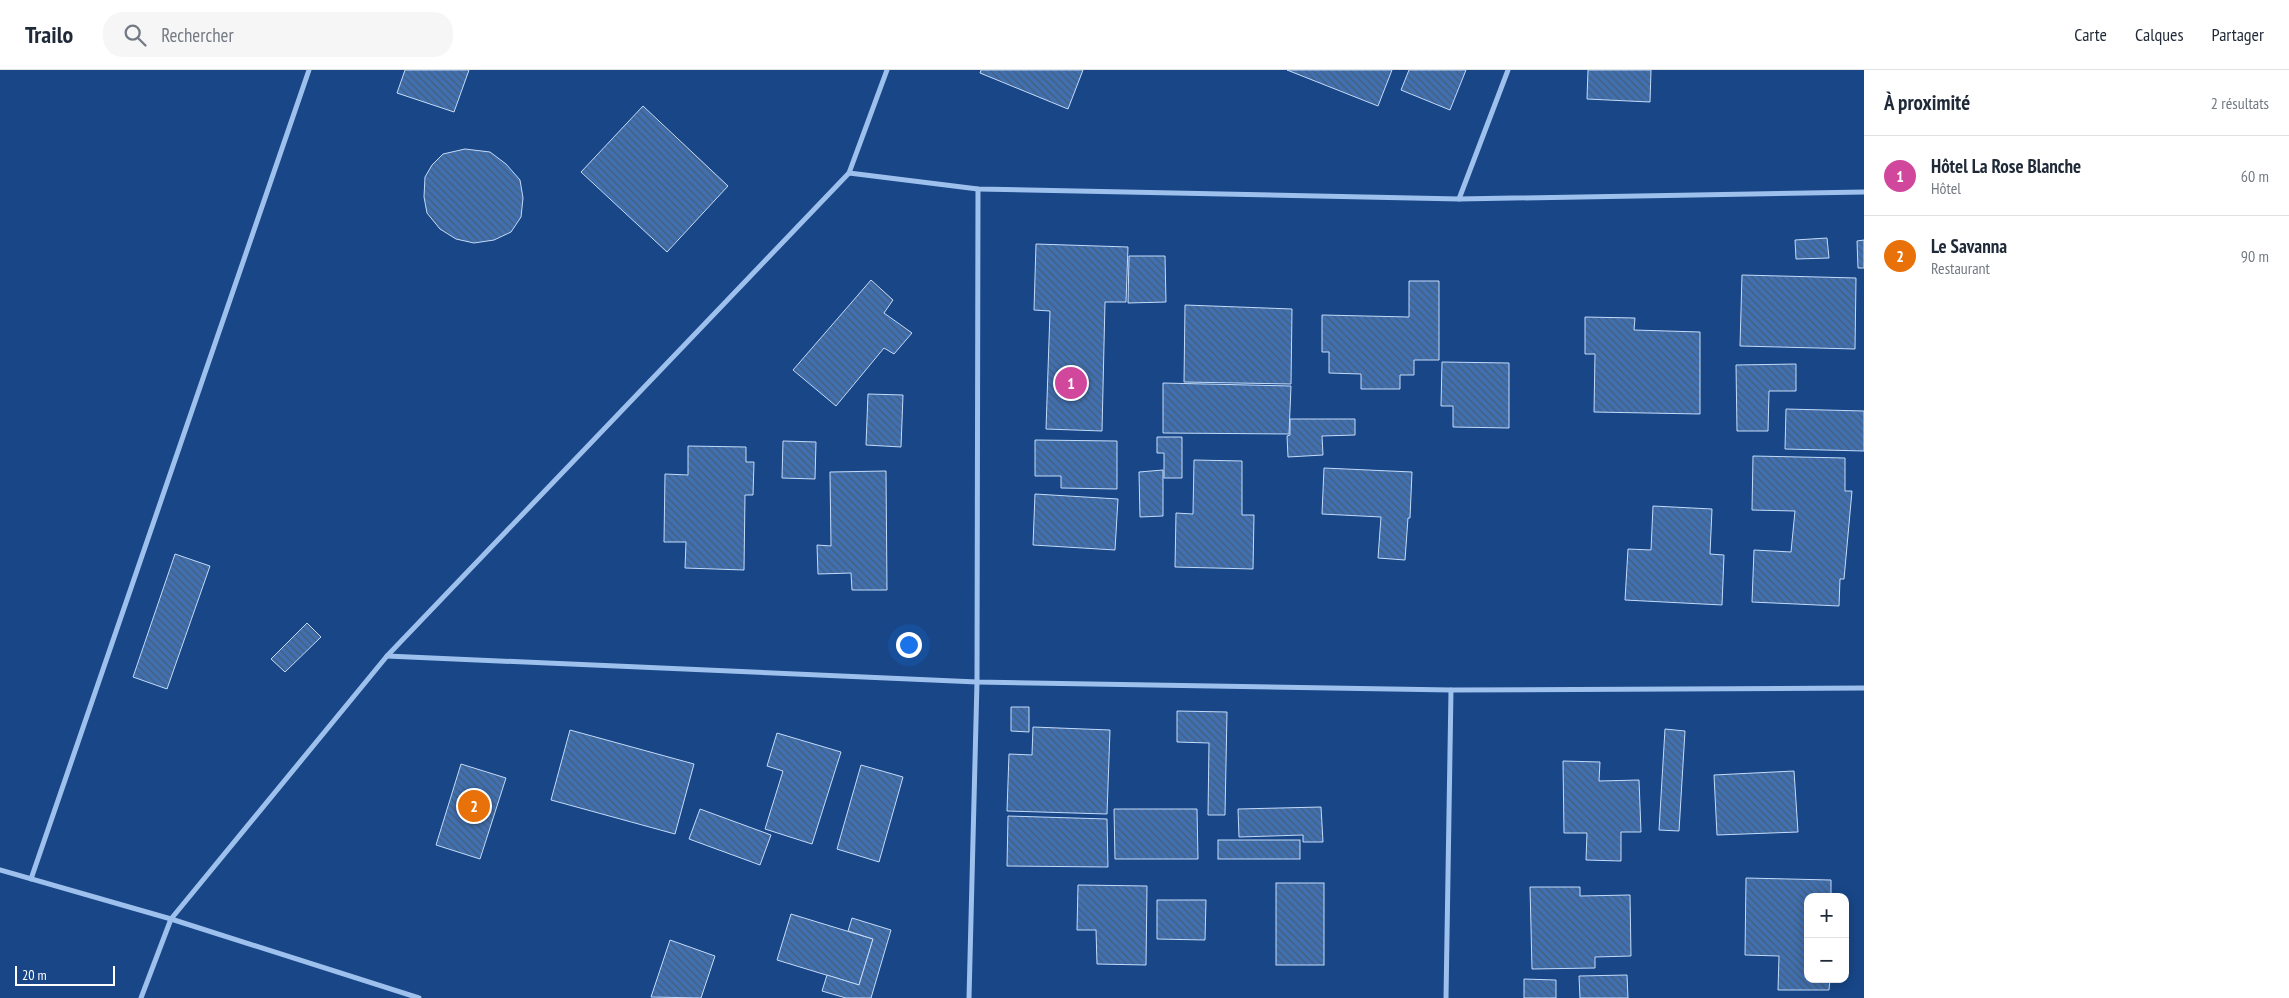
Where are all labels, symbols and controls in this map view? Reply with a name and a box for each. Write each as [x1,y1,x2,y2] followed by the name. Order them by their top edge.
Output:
[103,12,453,57] search box
[25,19,73,50] text: Trailo
[121,21,149,49] icon: search
[161,23,234,47] text: Rechercher
[2074,23,2107,46] text: Carte
[2135,23,2184,46] text: Calques
[2212,23,2264,46] text: Partager
[1884,89,1970,116] text: À proximité
[2211,93,2269,113] text: 2 résultats
[1931,154,2081,178] text: Hôtel La Rose Blanche
[1896,166,1904,186] text: 1
[2241,166,2269,186] text: 60 m
[1931,178,1961,198] text: Hôtel
[1931,234,2007,258] text: Le Savanna
[1896,246,1904,266] text: 2
[2241,246,2269,266] text: 90 m
[1931,258,1990,278] text: Restaurant
[1055,364,1087,402] pin: 1
[896,632,922,658] your location
[458,787,490,825] pin: 2
[1804,893,1849,983] map controls
[1804,893,1849,938] button: +
[1804,938,1849,983] button: −
[15,963,115,986] scale bar
[22,966,47,984] text: 20 m

